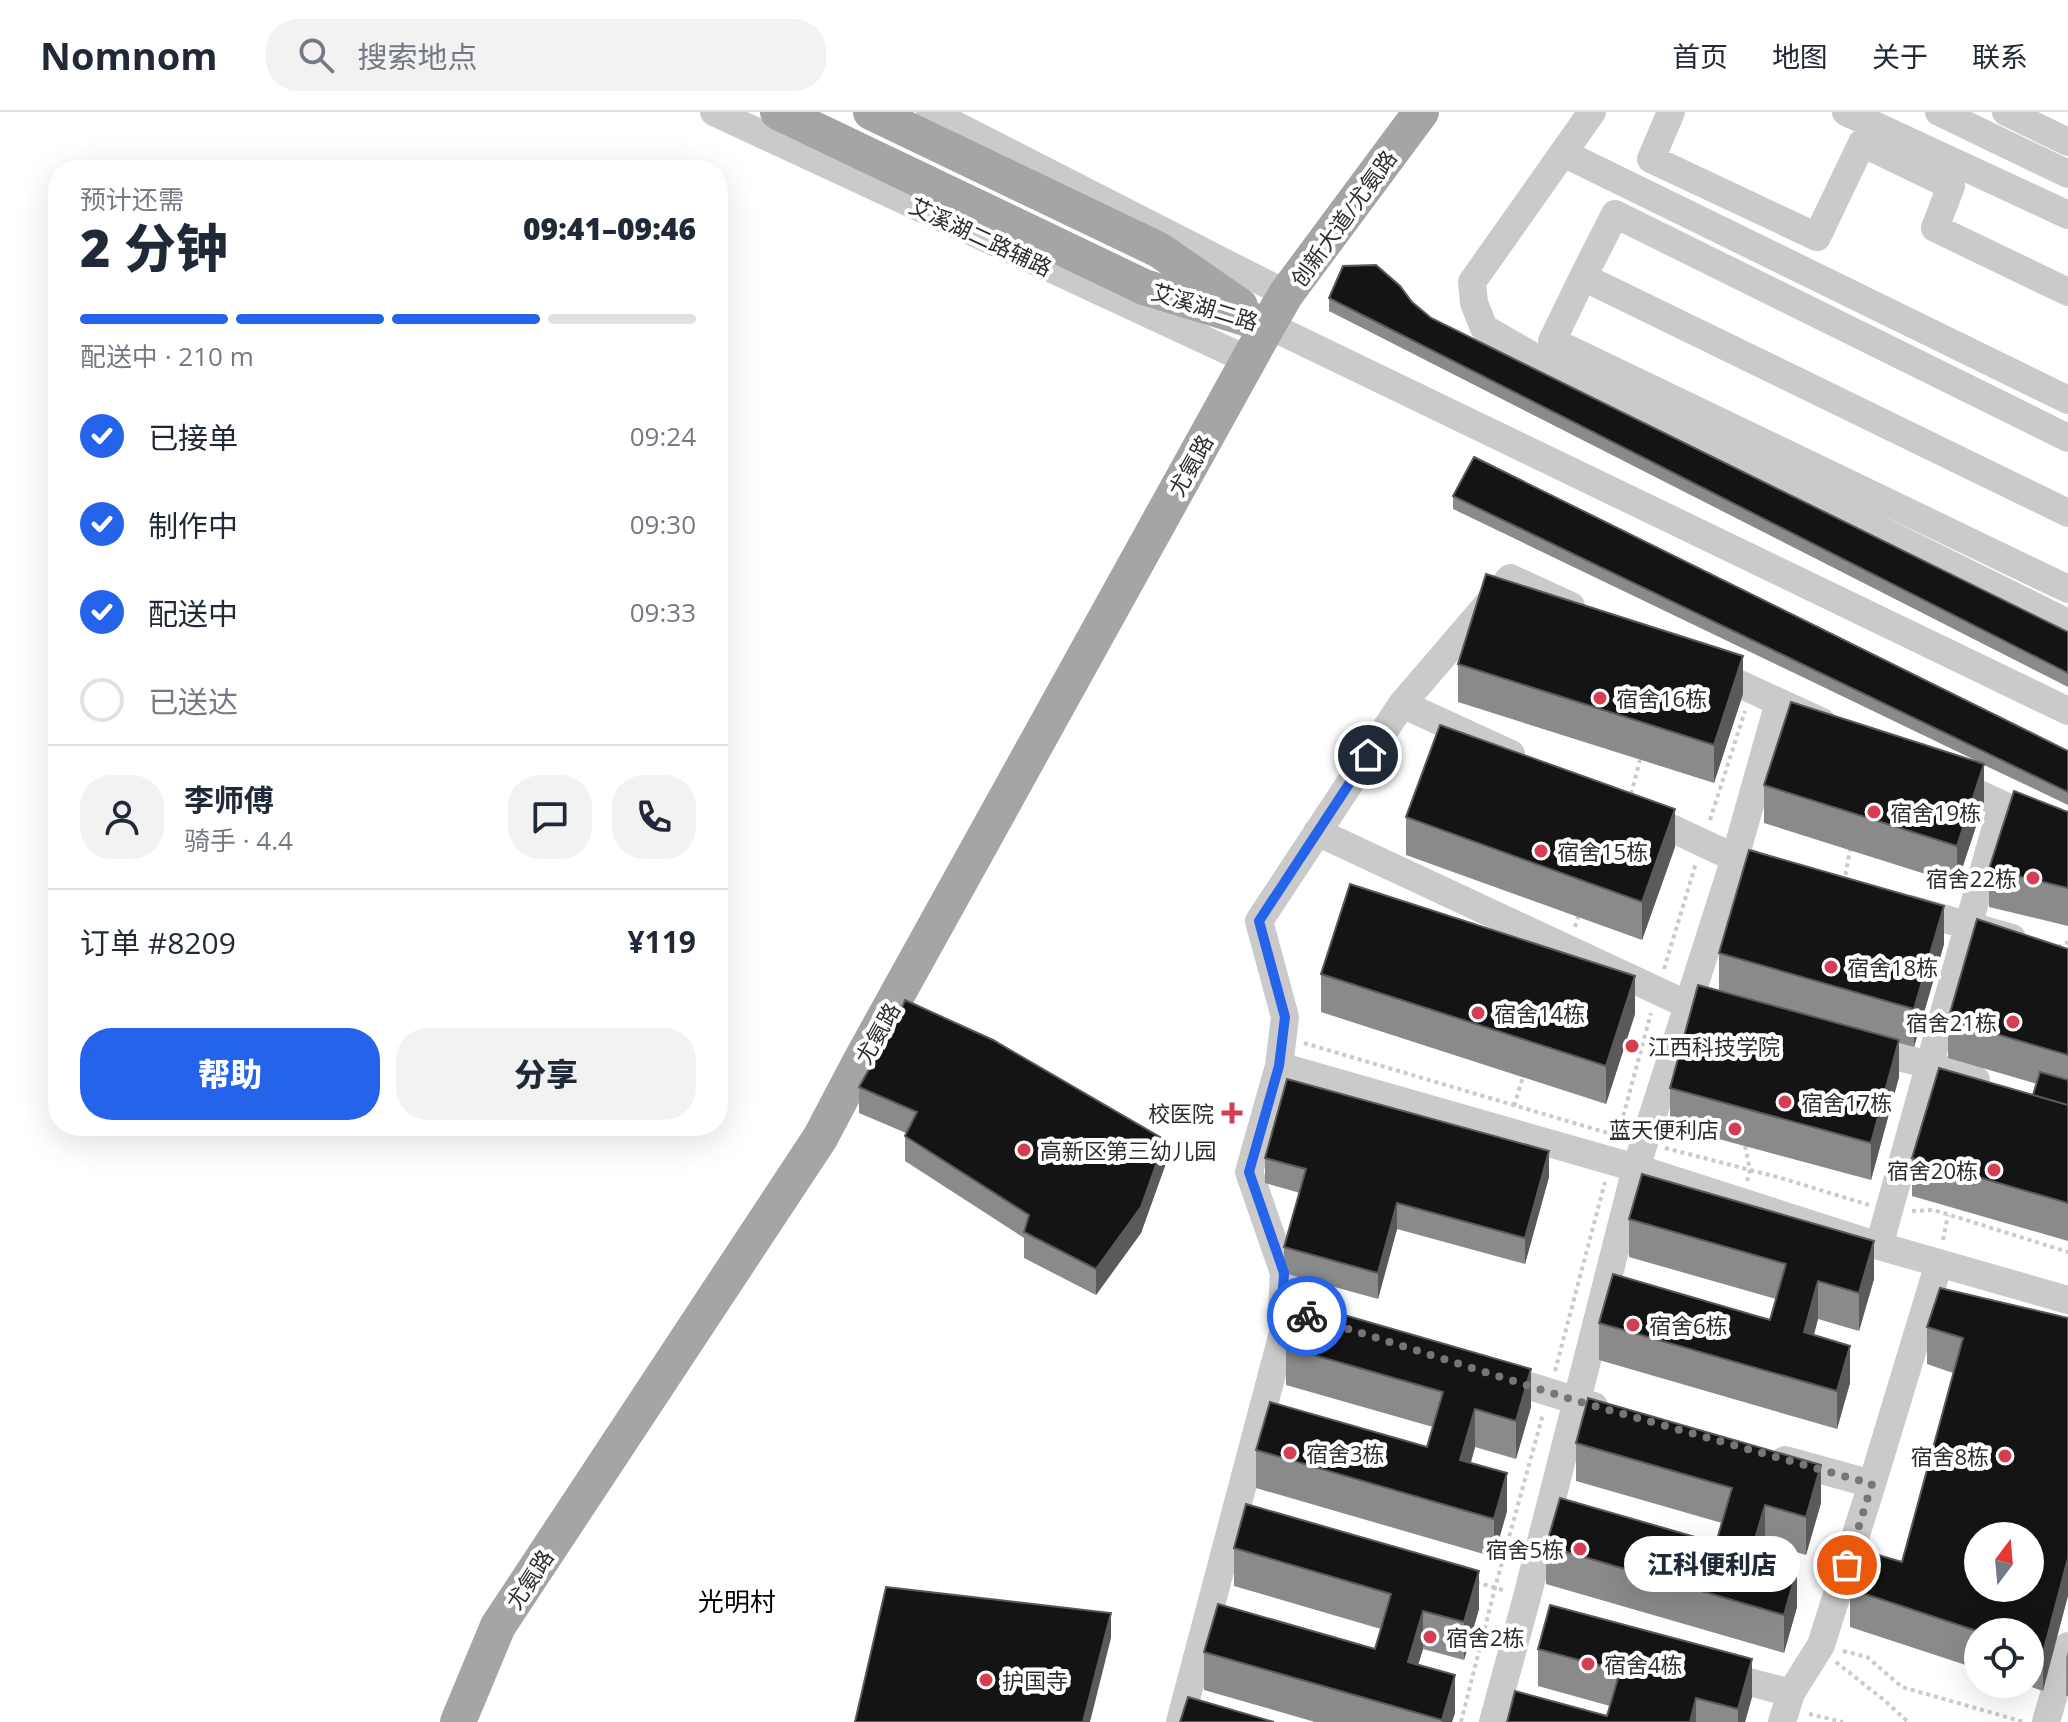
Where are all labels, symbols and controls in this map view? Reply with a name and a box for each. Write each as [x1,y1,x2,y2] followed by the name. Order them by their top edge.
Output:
[266,19,826,91] search box
[40,29,218,81] text: Nomnom
[294,33,338,77] icon: search
[358,36,478,77] text: 搜索地点
[1672,37,1728,75] text: 首页
[1772,37,1828,75] text: 地图
[1872,37,1928,75] text: 关于
[1972,37,2028,75] text: 联系
[1283,144,1403,292] street label: 创新大道/尤氨路
[80,181,184,217] text: 预计还需
[905,190,1057,282] street label: 艾溪湖二路辅路
[523,208,696,249] text: 09:41–09:46
[80,211,228,282] text: 2 分钟
[1148,276,1262,336] street label: 艾溪湖二路
[80,338,254,374] text: 配送中 · 210 m
[80,414,124,458] icon: check
[148,417,238,458] text: 已接单
[630,418,696,454] text: 09:24
[1161,429,1219,501] street label: 尤氨路
[80,502,124,546] icon: check
[148,505,238,546] text: 制作中
[630,506,696,542] text: 09:30
[80,590,124,634] icon: check
[148,593,238,634] text: 配送中
[630,594,696,630] text: 09:33
[148,681,238,722] text: 已送达
[1616,683,1707,713] place label: 宿舍16栋
[1591,689,1609,707] marker: 宿舍16栋
[1334,721,1402,789] pin
[1346,733,1390,777] icon: home
[80,775,164,859] button: person
[508,775,592,859] button: chat
[612,775,696,859] button: phone
[184,779,274,820] text: 李师傅
[1890,797,1981,827] place label: 宿舍19栋
[1865,803,1883,821] marker: 宿舍19栋
[184,822,293,858] text: 骑手 · 4.4
[1557,836,1648,866] place label: 宿舍15栋
[1532,842,1550,860] marker: 宿舍15栋
[1926,863,2017,893] place label: 宿舍22栋
[2024,869,2042,887] marker: 宿舍22栋
[627,921,696,962] text: ¥119
[80,922,236,963] text: 订单 #8209
[1847,952,1938,982] place label: 宿舍18栋
[1822,958,1840,976] marker: 宿舍18栋
[848,997,906,1069] street label: 尤氨路
[1494,998,1585,1028] place label: 宿舍14栋
[1469,1004,1487,1022] marker: 宿舍14栋
[1906,1007,1997,1037] place label: 宿舍21栋
[2004,1013,2022,1031] marker: 宿舍21栋
[80,1028,380,1120] button: 帮助
[396,1028,696,1120] button: 分享
[1648,1031,1780,1061] place label: 江西科技学院
[1623,1037,1641,1055] marker: 江西科技学院
[1801,1087,1892,1117] place label: 宿舍17栋
[1776,1093,1794,1111] marker: 宿舍17栋
[1148,1098,1214,1128] place label: 校医院
[1221,1102,1243,1124] marker: 校医院
[1609,1114,1719,1144] place label: 蓝天便利店
[1726,1120,1744,1138] marker: 蓝天便利店
[1040,1135,1216,1165] place label: 高新区第三幼儿园
[1015,1141,1033,1159] marker: 高新区第三幼儿园
[1887,1155,1978,1185] place label: 宿舍20栋
[1985,1161,2003,1179] marker: 宿舍20栋
[1267,1276,1347,1356] courier
[1285,1294,1329,1338] icon: bike
[1649,1310,1728,1340] place label: 宿舍6栋
[1624,1316,1642,1334] marker: 宿舍6栋
[1306,1438,1385,1468] place label: 宿舍3栋
[1910,1441,1989,1471] place label: 宿舍8栋
[1281,1444,1299,1462] marker: 宿舍3栋
[1996,1447,2014,1465] marker: 宿舍8栋
[1964,1522,2044,1602] north arrow
[1964,1522,2044,1698] map controls
[1813,1531,1881,1599] pin
[1485,1534,1564,1564] place label: 宿舍5栋
[1623,1537,1799,1593] callout: 江科便利店
[1571,1540,1589,1558] marker: 宿舍5栋
[498,1543,560,1615] street label: 尤氨路
[1825,1543,1869,1587] icon: bag
[1647,1546,1777,1582] text: 江科便利店
[698,1583,776,1619] district label: 光明村
[1964,1618,2044,1698] button: locate
[1446,1622,1525,1652] place label: 宿舍2栋
[1421,1628,1439,1646] marker: 宿舍2栋
[1604,1649,1683,1679] place label: 宿舍4栋
[1579,1655,1597,1673] marker: 宿舍4栋
[1002,1665,1068,1695] place label: 护国寺
[977,1671,995,1689] marker: 护国寺

